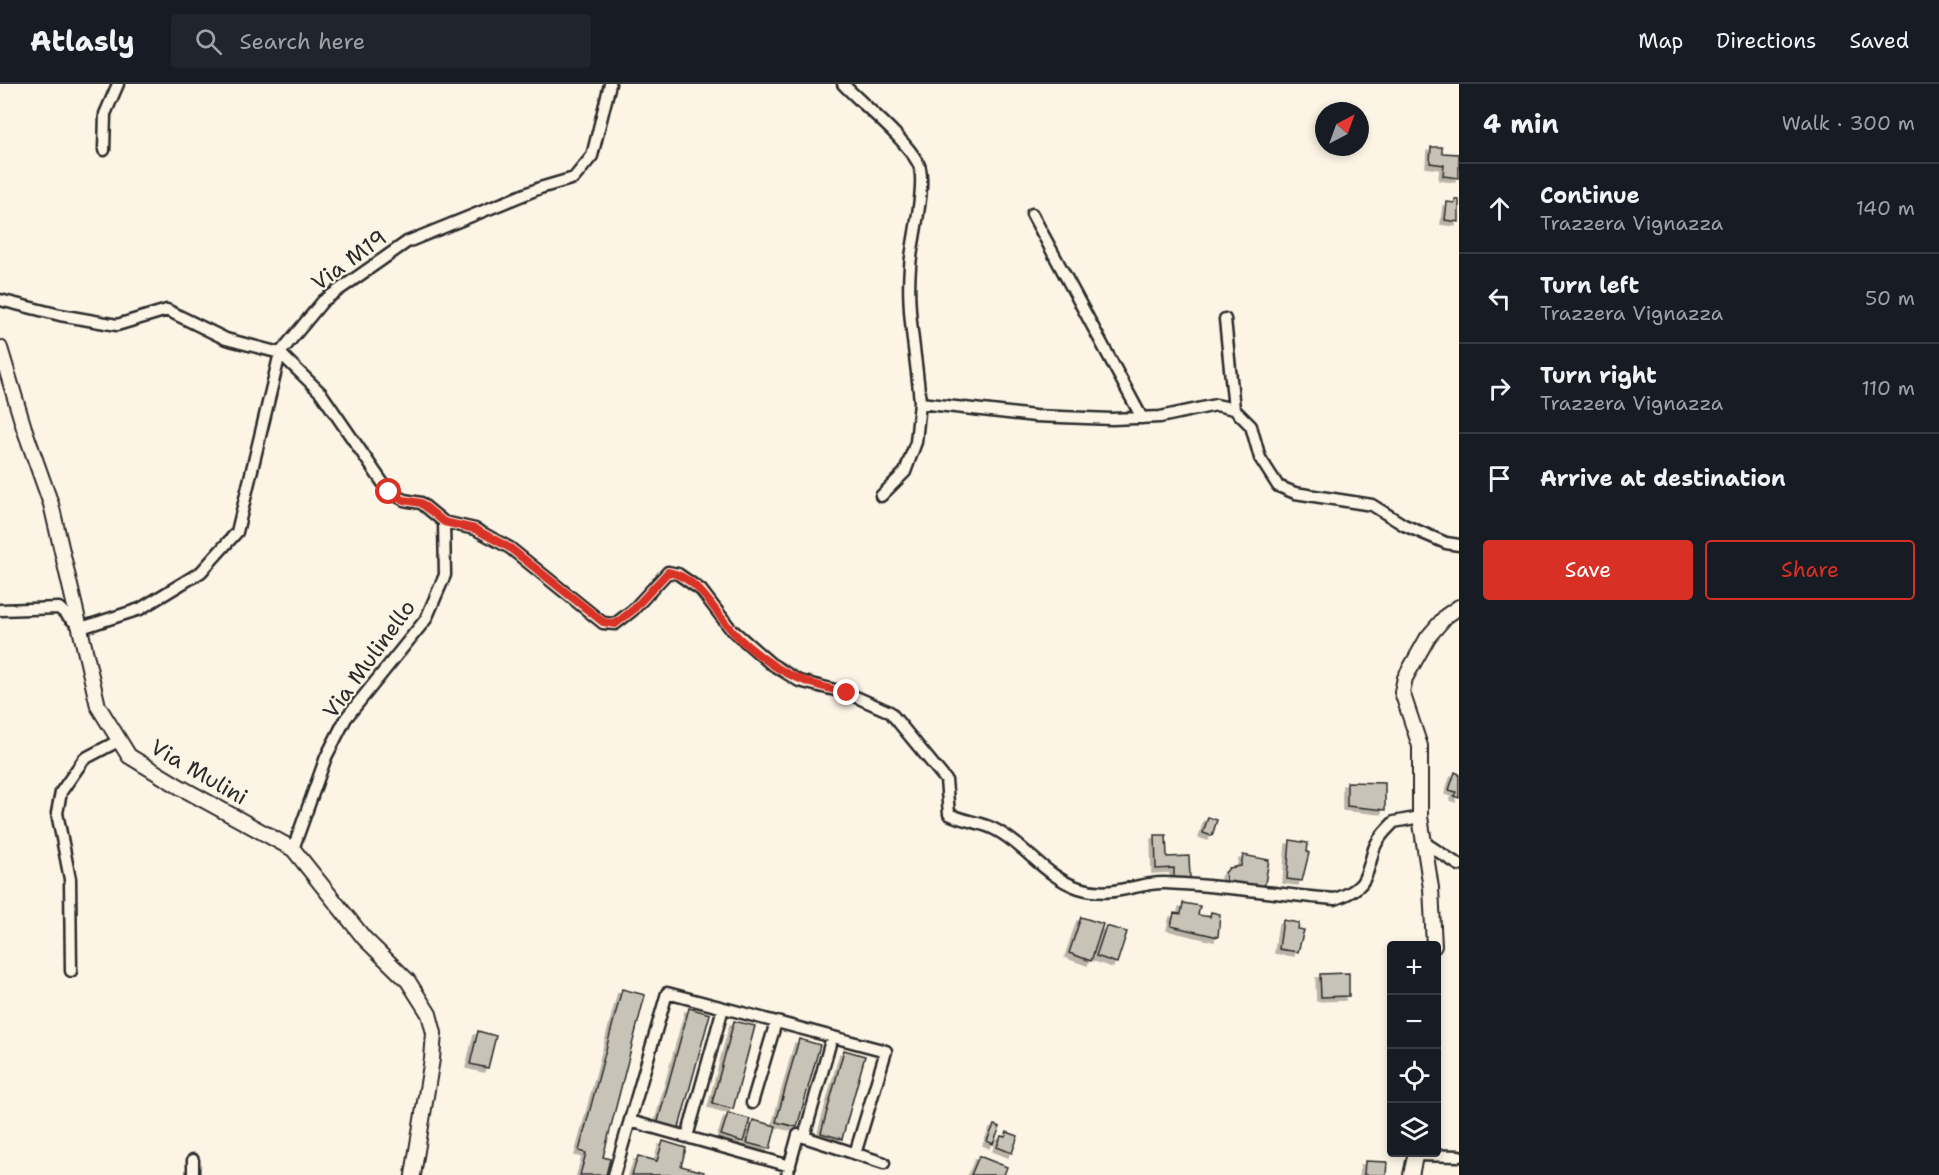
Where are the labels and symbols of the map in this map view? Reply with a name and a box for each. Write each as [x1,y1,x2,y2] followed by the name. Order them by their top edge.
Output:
[1315,102,1369,156] north arrow
[306,223,392,297] street label: Via M19
[375,478,401,504] route start
[316,594,422,724] street label: Via Mulinello
[833,679,859,705] route end
[145,733,253,811] street label: Via Mulini

